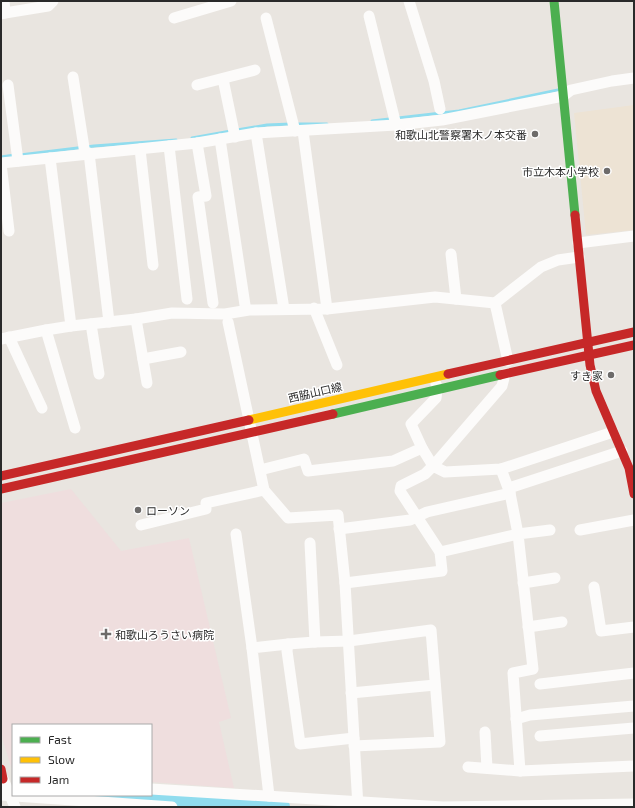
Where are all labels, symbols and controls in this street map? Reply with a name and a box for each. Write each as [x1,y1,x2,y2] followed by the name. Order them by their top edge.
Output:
[395,128,527,141] place label: 和歌山北警察署木ノ本交番
[530,129,540,139] marker: 和歌山北警察署木ノ本交番
[522,165,599,178] place label: 市立木本小学校
[602,166,612,176] marker: 市立木本小学校
[570,369,603,382] place label: すき家
[606,370,616,380] marker: すき家
[287,379,343,405] street label: 西脇山口線
[146,504,190,517] place label: ローソン
[133,505,143,515] marker: ローソン
[100,628,112,640] marker: 和歌山ろうさい病院
[115,628,214,641] place label: 和歌山ろうさい病院
[12,724,152,796] legend
[48,732,72,746] text: Fast
[48,752,75,766] text: Slow
[48,772,69,786] text: Jam

